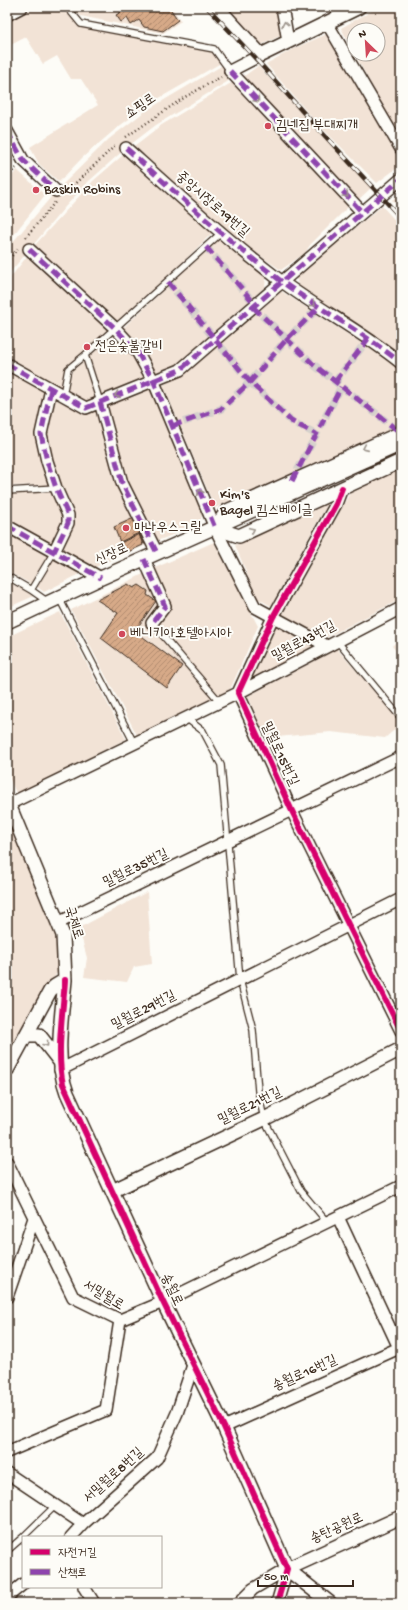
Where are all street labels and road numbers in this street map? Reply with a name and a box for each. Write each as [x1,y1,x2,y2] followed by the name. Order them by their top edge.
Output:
[122,91,160,123] street label: 쇼핑로
[172,169,253,242] street label: 중앙시장로19번길
[93,540,131,570] street label: 신장로
[269,618,340,666] street label: 밀월로43번길
[257,719,302,790] street label: 밀월로15번길
[100,845,172,892] street label: 밀월로35번길
[60,904,86,942] street label: 국제로
[109,987,180,1035] street label: 밀월로29번길
[215,1084,285,1130] street label: 밀월로21번길
[156,1271,186,1309] street label: 송월로
[79,1277,127,1315] street label: 서밀월로
[270,1352,341,1396] street label: 송월로16번길
[80,1444,148,1507] street label: 서밀월로8번길
[308,1510,366,1548] street label: 송탄공원로

